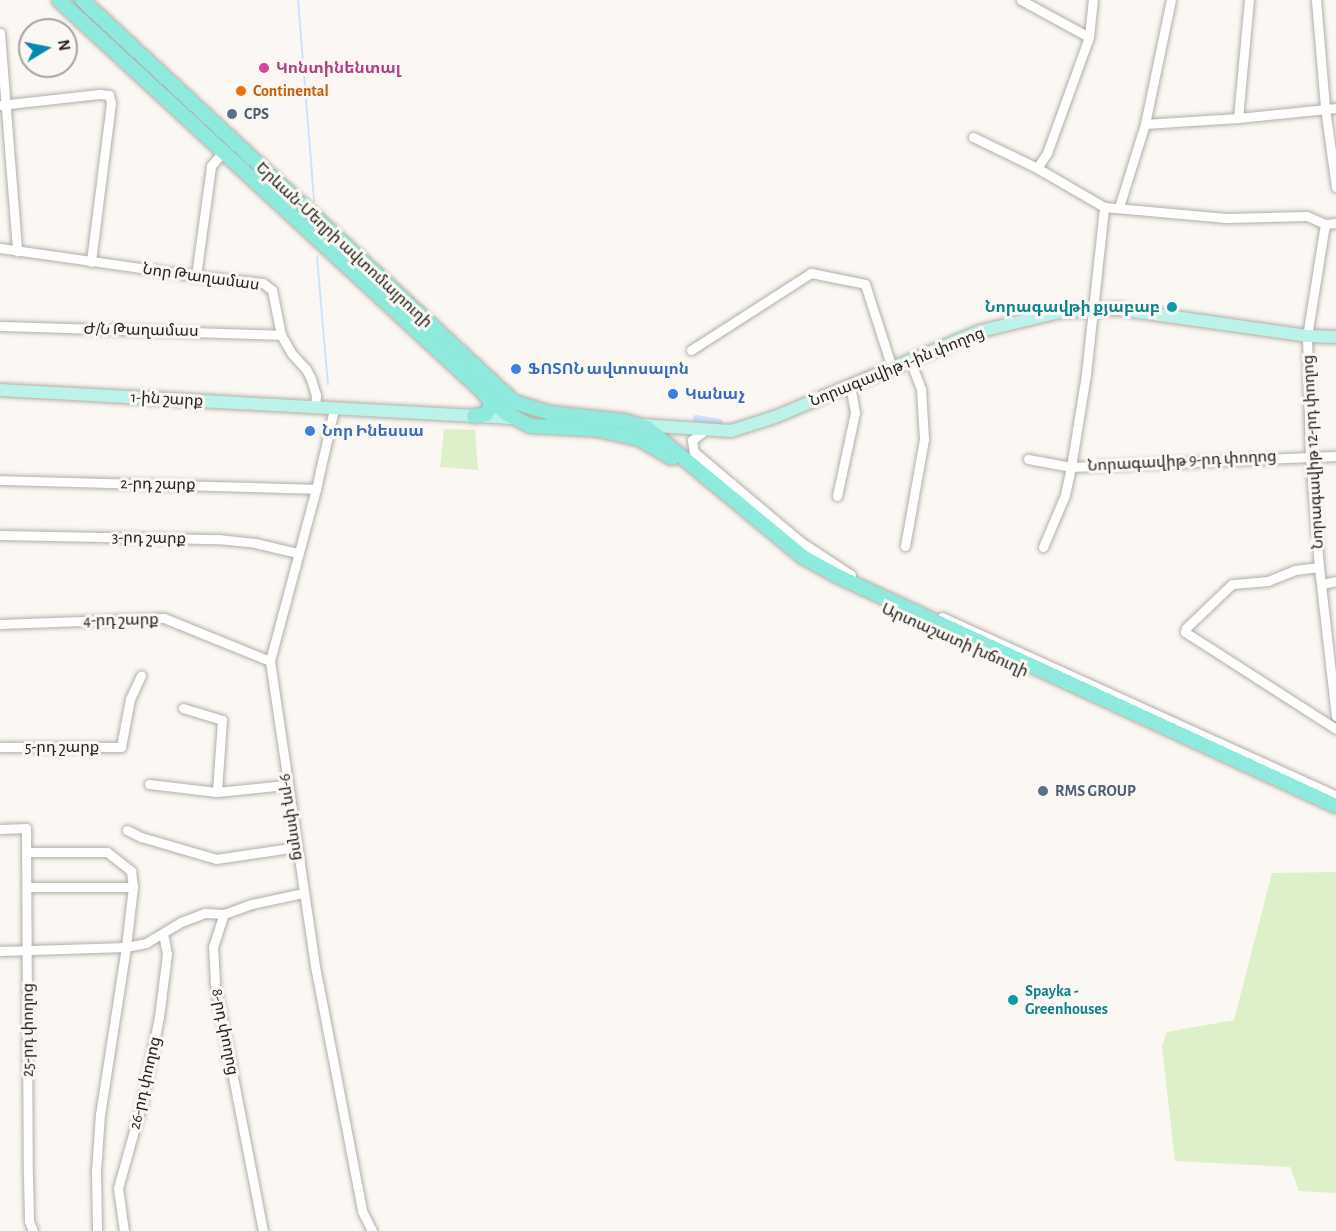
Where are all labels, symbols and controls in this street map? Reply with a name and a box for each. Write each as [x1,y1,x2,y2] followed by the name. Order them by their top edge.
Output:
[18,18,78,78] north arrow
[55,38,73,52] text: N
[276,58,401,78] place label: Կոնտինենտալ
[257,61,271,75] marker: Կոնտինենտալ
[253,81,329,101] place label: Continental
[234,84,248,98] marker: Continental
[244,104,269,124] place label: CPS
[225,107,239,121] marker: CPS
[252,158,436,332] street label: Երևան-Մեղրի ավտոմայրուղի
[141,259,261,295] street label: Նոր Թաղամաս
[985,297,1160,317] place label: Նորագավթի քյաբաբ
[1165,300,1179,314] marker: Նորագավթի քյաբաբ
[83,319,199,341] street label: Ժ/Ն Թաղամաս
[807,323,987,411] street label: Նորագավիթ 1-ին փողոց
[1298,354,1328,550] street label: Նորագավիթ 12-րդ փողոց
[528,359,689,379] place label: ՖՈՏՈՆ ավտոսալոն
[509,362,523,376] marker: ՖՈՏՈՆ ավտոսալոն
[685,384,745,404] place label: Կանաչ
[666,387,680,401] marker: Կանաչ
[130,388,204,410] street label: 1-ին շարք
[322,421,424,441] place label: Նոր Ինեսսա
[303,424,317,438] marker: Նոր Ինեսսա
[1087,446,1277,476] street label: Նորագավիթ 9-րդ փողոց
[120,474,196,494] street label: 2-րդ շարք
[112,528,186,548] street label: 3-րդ շարք
[879,599,1031,681] street label: Արտաշատի խճուղի
[83,610,159,630] street label: 4-րդ շարք
[25,737,99,757] street label: 5-րդ շարք
[276,772,308,862] street label: 9-րդ փողոց
[1055,781,1136,801] place label: RMS GROUP
[1036,784,1050,798] marker: RMS GROUP
[1025,981,1108,1019] place label: Spayka - Greenhouses
[18,983,38,1077] street label: 25-րդ փողոց
[207,987,243,1077] street label: 8-րդ փողոց
[1006,993,1020,1007] marker: Spayka - Greenhouses
[125,1035,165,1131] street label: 26-րդ փողոց

